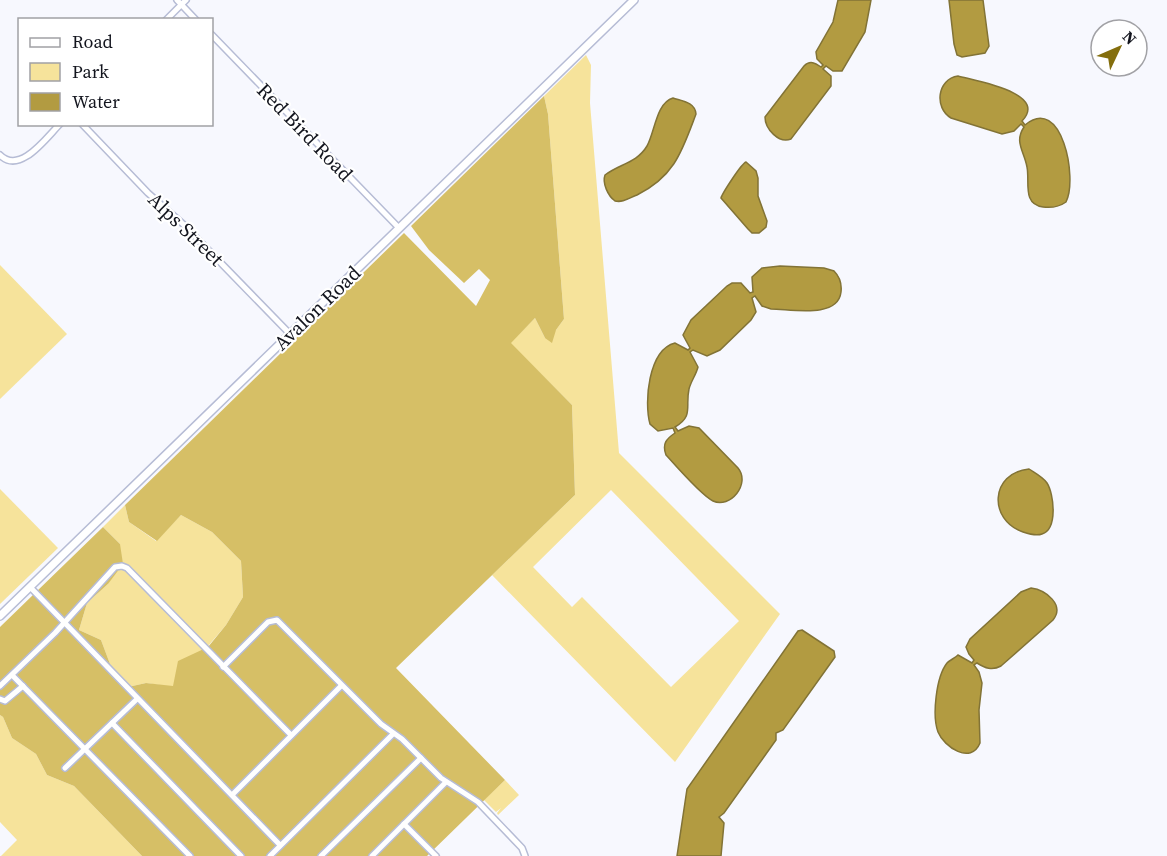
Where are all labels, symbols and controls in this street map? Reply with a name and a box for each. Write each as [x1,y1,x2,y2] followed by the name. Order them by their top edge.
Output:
[18,18,213,126] legend
[1089,18,1149,78] north arrow
[1118,26,1142,50] text: N
[72,29,113,54] text: Road
[72,59,109,84] text: Park
[251,77,360,188] street label: Red Bird Road
[72,89,120,114] text: Water
[142,186,230,273] street label: Alps Street
[267,259,367,357] street label: Avalon Road

